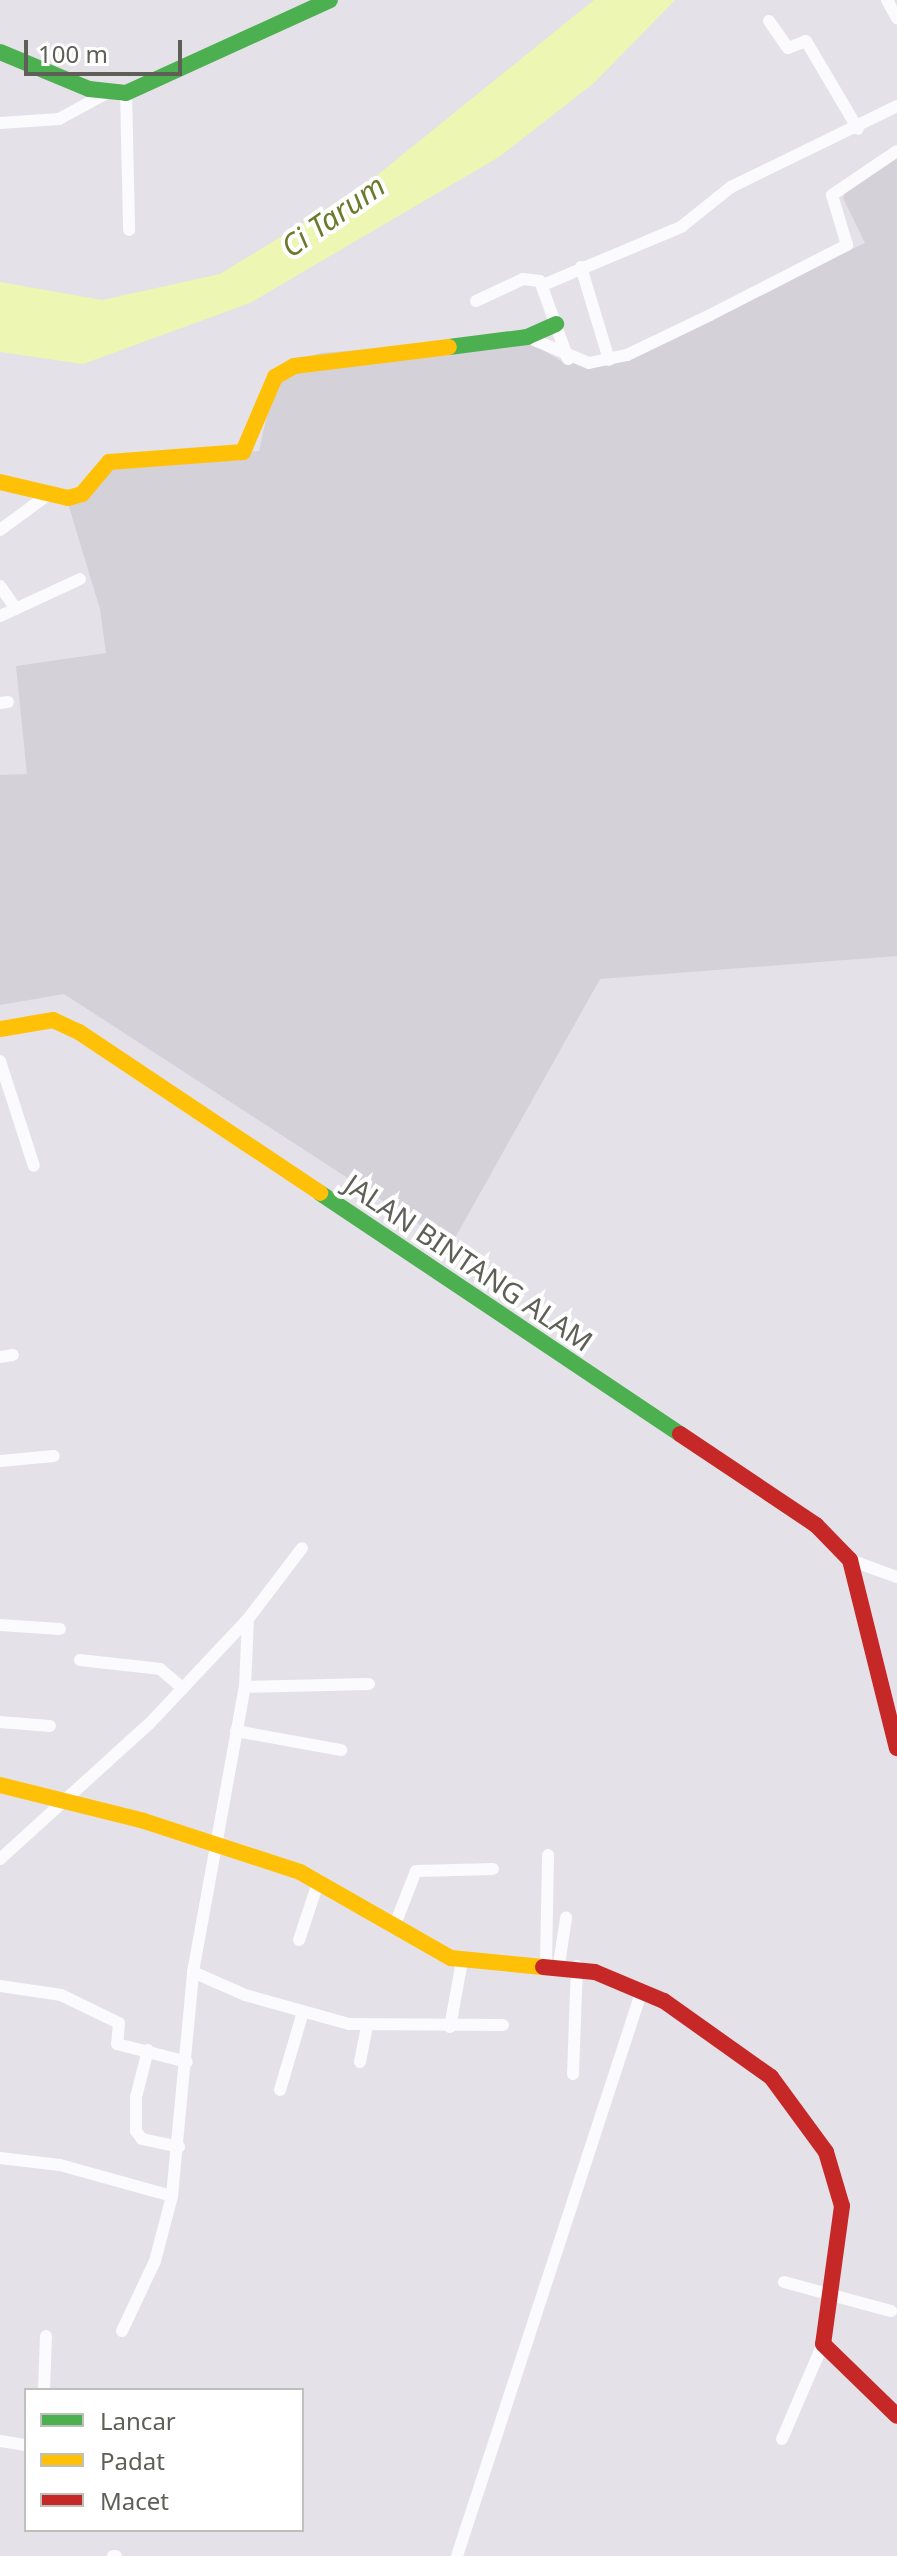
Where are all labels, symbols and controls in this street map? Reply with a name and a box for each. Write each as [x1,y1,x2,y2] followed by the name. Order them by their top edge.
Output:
[28,24,186,74] scale bar
[38,37,108,70] text: 100 m
[274,167,392,265] water label: Ci Tarum
[339,1166,599,1358] street label: JALAN BINTANG ALAM
[24,2388,304,2532] legend
[100,2404,176,2437] text: Lancar
[100,2444,165,2477] text: Padat
[100,2484,169,2517] text: Macet

